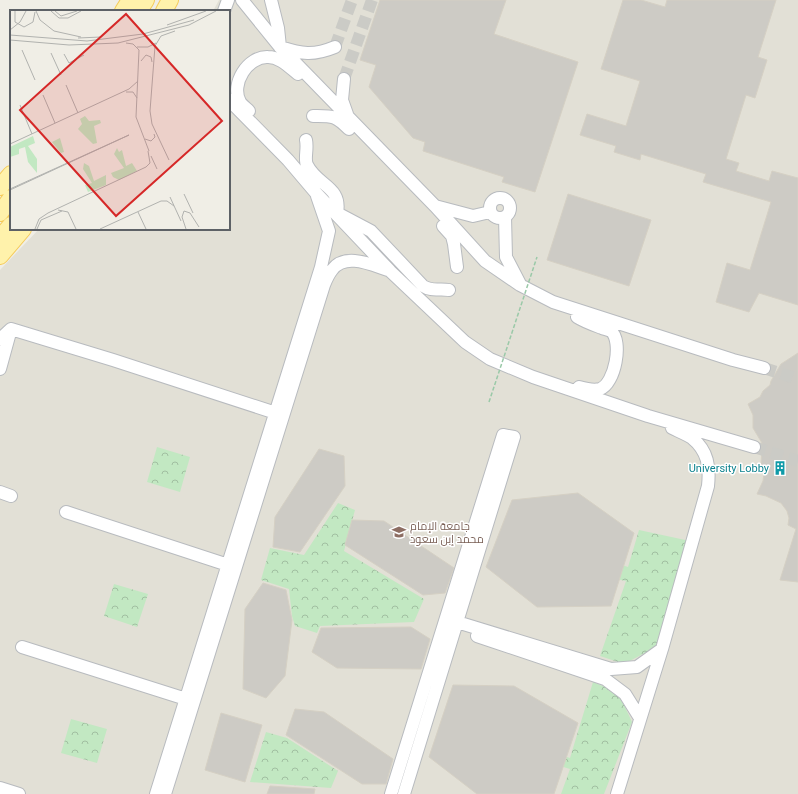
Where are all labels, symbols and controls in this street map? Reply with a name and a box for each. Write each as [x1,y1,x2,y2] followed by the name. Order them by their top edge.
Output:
[10,10,230,230] inset map
[772,460,788,476] building icon: University Lobby
[689,462,770,475] place label: University Lobby
[410,520,484,546] place label: جامعة الإمام محمد إبن سعود
[391,524,407,540] school or university icon: جامعة الإمام محمد إبن سعود

